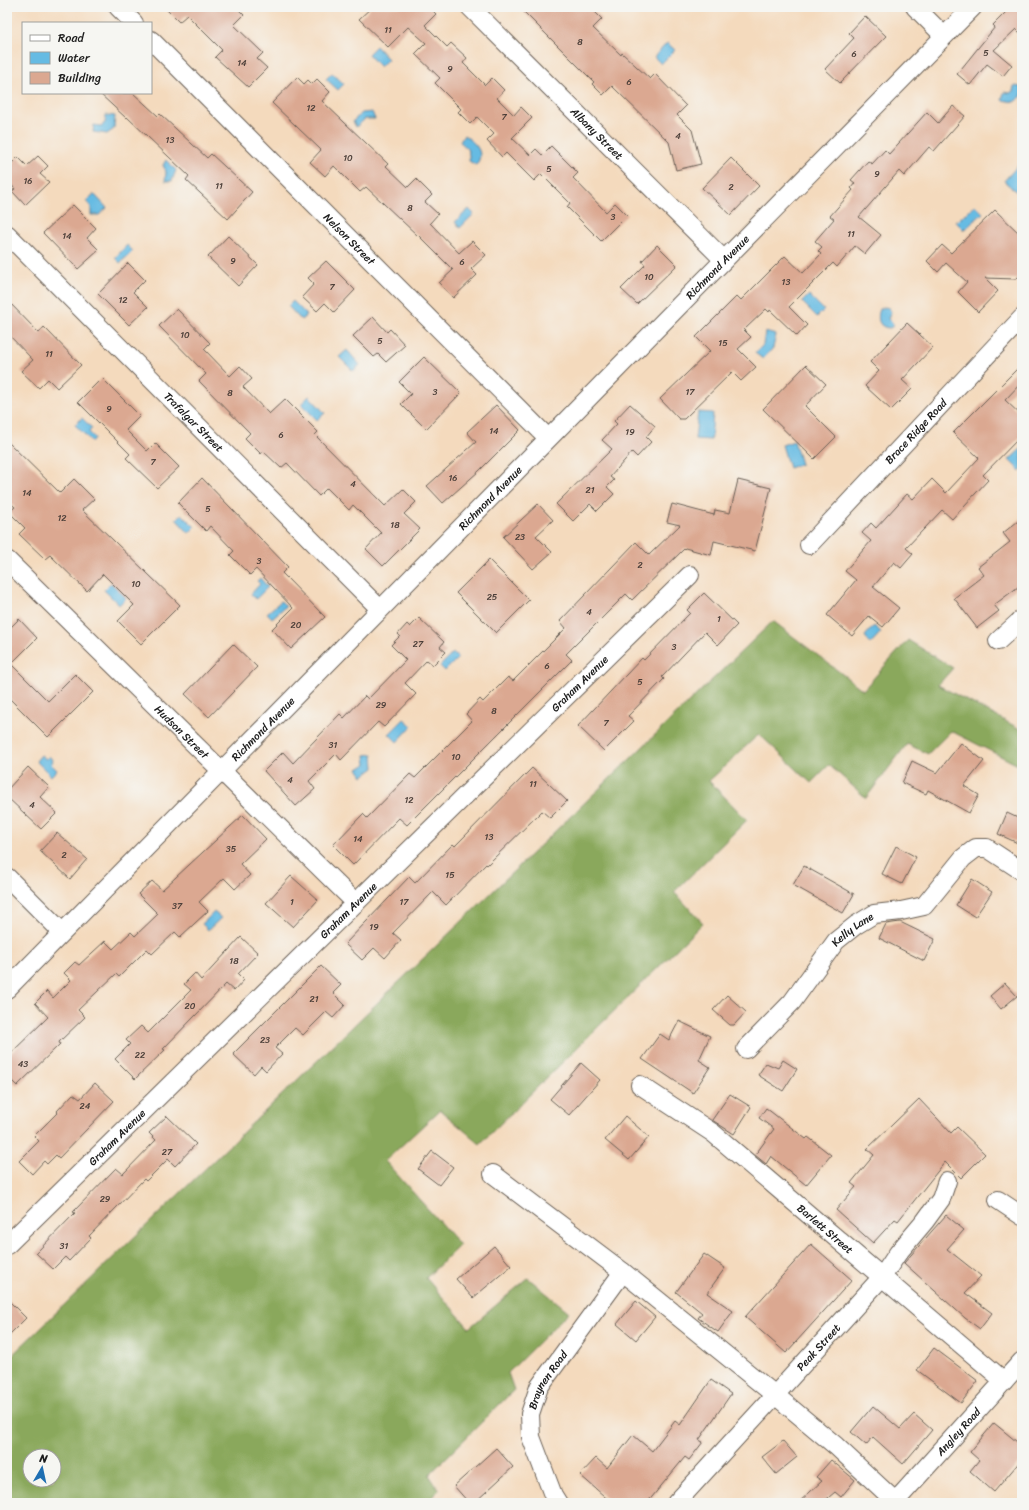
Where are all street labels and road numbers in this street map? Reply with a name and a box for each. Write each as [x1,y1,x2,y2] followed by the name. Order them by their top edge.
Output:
[565,102,628,164] street label: Albany Street
[319,208,380,270] street label: Nelson Street
[681,230,754,304] street label: Richmond Avenue
[159,387,229,457] street label: Trafalgar Street
[880,393,952,468] street label: Brace Ridge Road
[454,461,527,535] street label: Richmond Avenue
[546,650,613,716] street label: Graham Avenue
[226,692,300,766] street label: Richmond Avenue
[150,700,214,764] street label: Hudson Street
[315,877,382,943] street label: Graham Avenue
[826,907,878,950] street label: Kelly Lane
[84,1104,150,1170] street label: Graham Avenue
[793,1199,858,1259] street label: Barlett Street
[792,1319,845,1375] street label: Peak Street
[523,1345,573,1412] street label: Braynen Road
[931,1402,986,1461] street label: Angley Road

